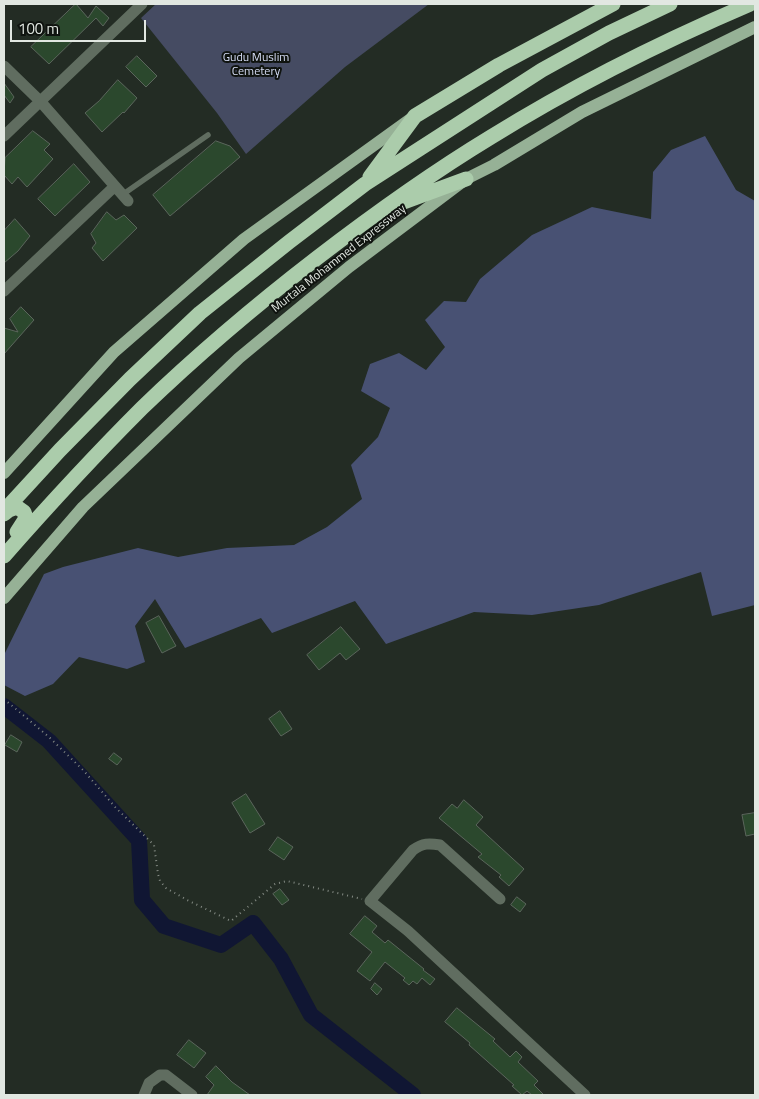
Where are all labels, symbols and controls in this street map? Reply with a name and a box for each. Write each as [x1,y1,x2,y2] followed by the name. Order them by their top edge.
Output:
[12,10,149,42] scale bar
[18,17,59,40] text: 100 m
[223,51,289,79] park label: Gudu Muslim Cemetery
[269,202,409,316] street label: Murtala Mohammed Expressway

